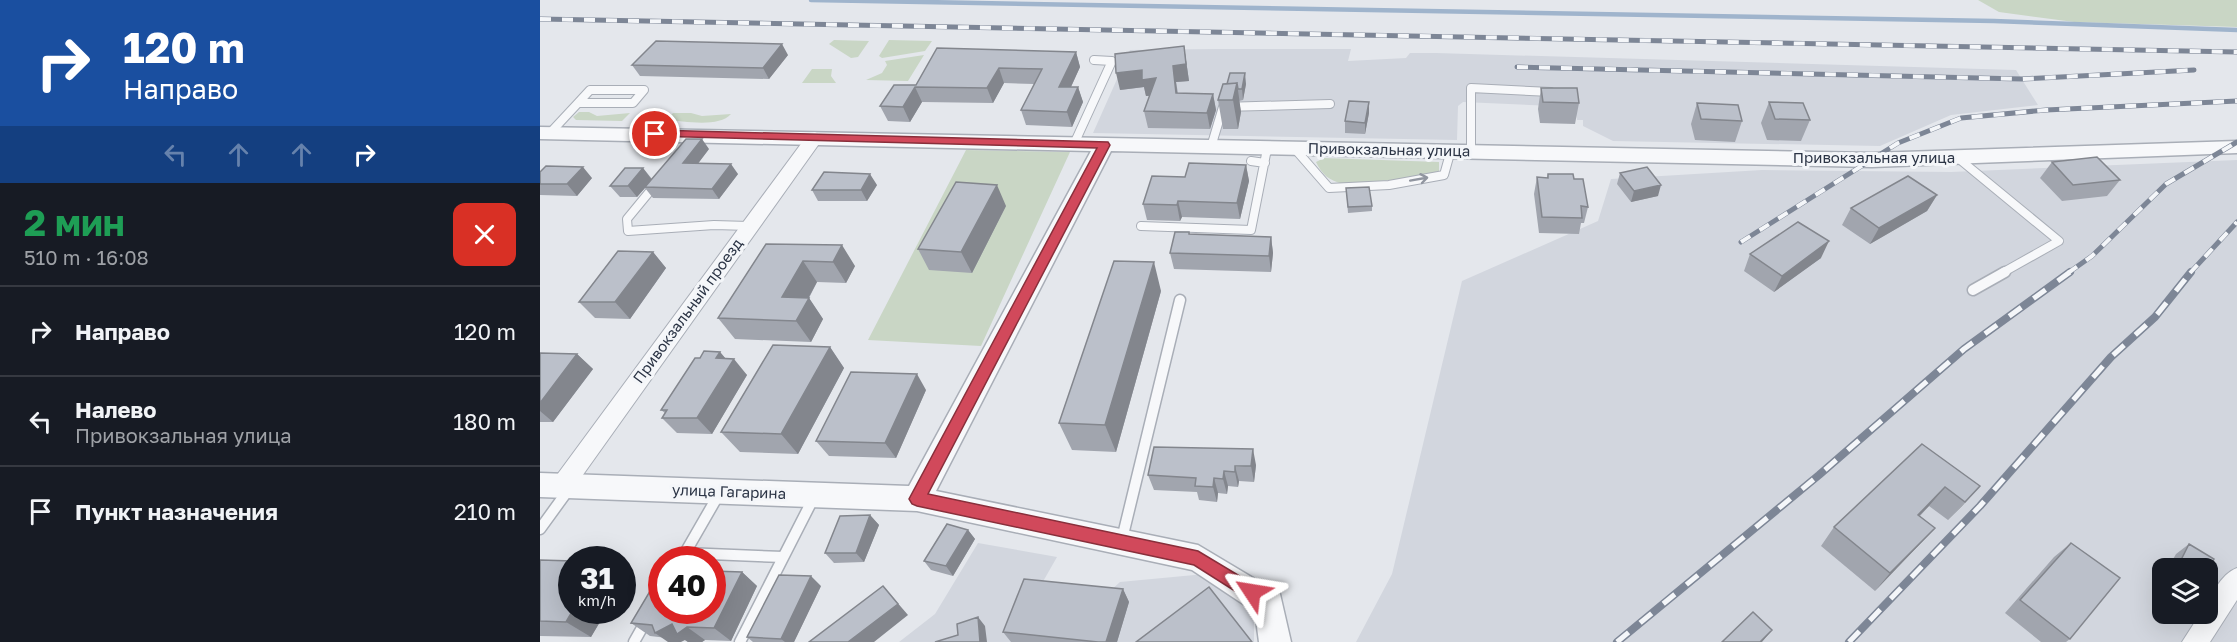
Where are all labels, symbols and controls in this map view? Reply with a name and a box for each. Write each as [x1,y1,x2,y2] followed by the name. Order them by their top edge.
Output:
[123,22,245,72] text: 120 m
[24,24,102,102] icon: right
[123,73,238,105] text: Направо
[629,108,680,159] pin
[638,117,671,150] icon: arrive
[159,138,192,171] icon: left
[222,138,255,171] icon: ahead
[285,138,318,171] icon: ahead
[348,138,381,171] icon: right
[1308,139,1470,159] street label: Привокзальная улица
[1793,148,1955,166] street label: Привокзальная улица
[1409,174,1428,185] one-way arrow
[24,201,125,244] text: 2 мин
[453,203,516,266] button: close
[629,235,746,386] street label: Привокзальный проезд
[24,245,149,269] text: 510 m · 16:08
[24,315,57,348] icon: right
[75,318,170,345] text: Направо
[454,318,516,345] text: 120 m
[75,396,157,423] text: Налево
[24,405,57,438] icon: left
[453,408,516,435] text: 180 m
[75,423,292,447] text: Привокзальная улица
[672,480,786,502] street label: улица Гагарина
[24,495,57,528] icon: arrive
[75,498,278,525] text: Пункт назначения
[454,498,516,525] text: 210 m
[648,546,726,624] speed limit sign: 40
[2152,558,2218,624] map controls
[2152,558,2218,624] button: layers
[580,560,614,596] text: 31
[1220,560,1284,624] position arrow
[578,591,616,609] text: km/h

